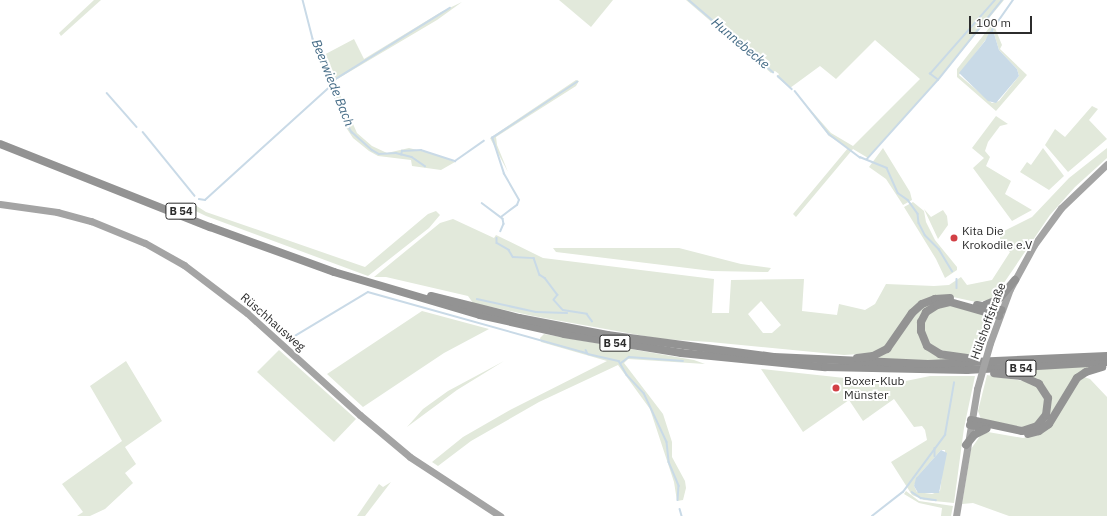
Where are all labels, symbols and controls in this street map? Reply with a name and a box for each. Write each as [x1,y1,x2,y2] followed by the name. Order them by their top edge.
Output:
[971,8,1034,34] scale bar
[708,15,772,73] water label: Hunnebecke
[976,15,1011,30] text: 100 m
[307,37,357,129] water label: Beerwiede Bach
[165,202,197,220] road number: B 54
[962,224,1032,252] place label: Kita Die Krokodile e.V
[949,233,959,243] marker: Kita Die Krokodile e.V
[967,281,1009,361] street label: Hülshoffstraße
[238,290,308,354] street label: Rüschhausweg
[599,334,631,352] road number: B 54
[1005,359,1037,377] road number: B 54
[844,374,905,402] place label: Boxer-Klub Münster
[831,383,841,393] marker: Boxer-Klub Münster

